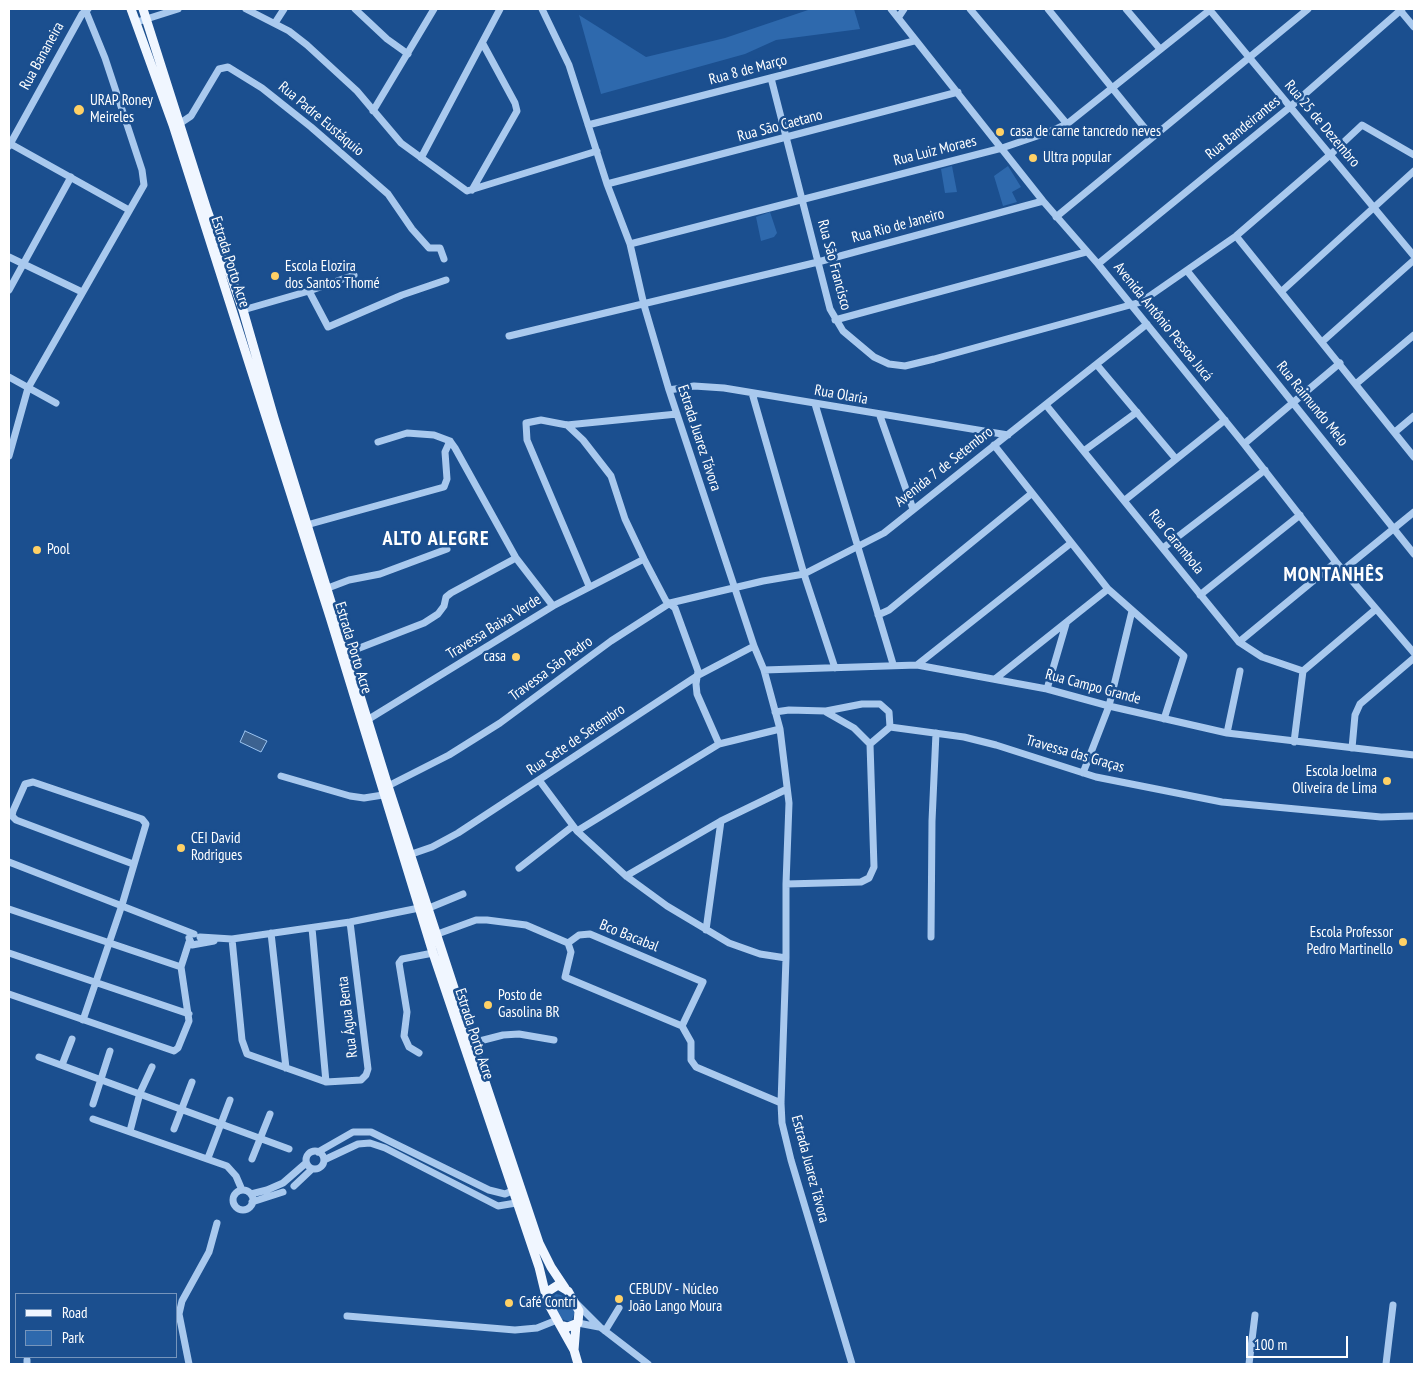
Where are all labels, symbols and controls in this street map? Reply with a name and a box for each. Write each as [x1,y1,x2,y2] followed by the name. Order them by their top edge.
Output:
[16,19,68,93] street label: Rua Bananeira
[707,51,789,89] street label: Rua 8 de Março
[1281,77,1363,171] street label: Rua 25 de Dezembro
[275,78,367,160] street label: Rua Padre Eustáquio
[90,92,153,127] place label: URAP Roney Meireles
[1202,93,1284,163] street label: Rua Bandeirantes
[72,103,86,117] marker: URAP Roney Meireles
[736,106,824,146] street label: Rua São Caetano
[1010,123,1161,141] place label: casa de carne tancredo neves
[994,126,1006,138] marker: casa de carne tancredo neves
[892,132,978,170] street label: Rua Luiz Moraes
[1043,149,1111,167] place label: Ultra popular
[1027,152,1039,164] marker: Ultra popular
[850,205,946,247] street label: Rua Rio de Janeiro
[207,214,253,310] street label: Estrada Porto Acre
[813,218,855,312] street label: Rua São Francisco
[285,258,380,293] place label: Escola Elozira dos Santos Thomé
[1110,259,1216,385] street label: Avenida Antônio Pessoa Jucá
[269,270,281,282] marker: Escola Elozira dos Santos Thomé
[1272,358,1352,450] street label: Rua Raimundo Melo
[813,381,869,409] street label: Rua Olaria
[673,383,725,493] street label: Estrada Juarez Távora
[891,423,997,511] street label: Avenida 7 de Setembro
[1144,506,1208,578] street label: Rua Carambola
[381,527,491,551] district label: ALTO ALEGRE
[47,541,70,559] place label: Pool
[31,544,43,556] marker: Pool
[1282,563,1386,587] district label: MONTANHÊS
[444,591,544,663] street label: Travessa Baixa Verde
[331,600,375,696] street label: Estrada Porto Acre
[506,633,596,705] street label: Travessa São Pedro
[484,648,506,666] place label: casa
[510,651,522,663] marker: casa
[1043,666,1143,708] street label: Rua Campo Grande
[524,701,628,779] street label: Rua Sete de Setembro
[1024,731,1126,777] street label: Travessa das Graças
[1292,763,1377,798] place label: Escola Joelma Oliveira de Lima
[1381,775,1393,787] marker: Escola Joelma Oliveira de Lima
[191,830,242,865] place label: CEI David Rodrigues
[175,842,187,854] marker: CEI David Rodrigues
[597,916,661,956] street label: Bco Bacabal
[1307,924,1393,959] place label: Escola Professor Pedro Martinello
[1397,936,1409,948] marker: Escola Professor Pedro Martinello
[334,975,362,1059] street label: Rua Água Benta
[451,986,497,1082] street label: Estrada Porto Acre
[498,987,560,1022] place label: Posto de Gasolina BR
[482,999,494,1011] marker: Posto de Gasolina BR
[787,1113,833,1225] street label: Estrada Juarez Távora
[629,1281,722,1316] place label: CEBUDV - Núcleo João Lango Moura
[15,1293,178,1358] legend
[613,1293,625,1305] marker: CEBUDV - Núcleo João Lango Moura
[519,1294,576,1312] place label: Café Contri
[503,1297,515,1309] marker: Café Contri
[62,1303,88,1322] text: Road
[1248,1326,1350,1358] scale bar
[62,1328,84,1347] text: Park
[1254,1335,1287,1354] text: 100 m

